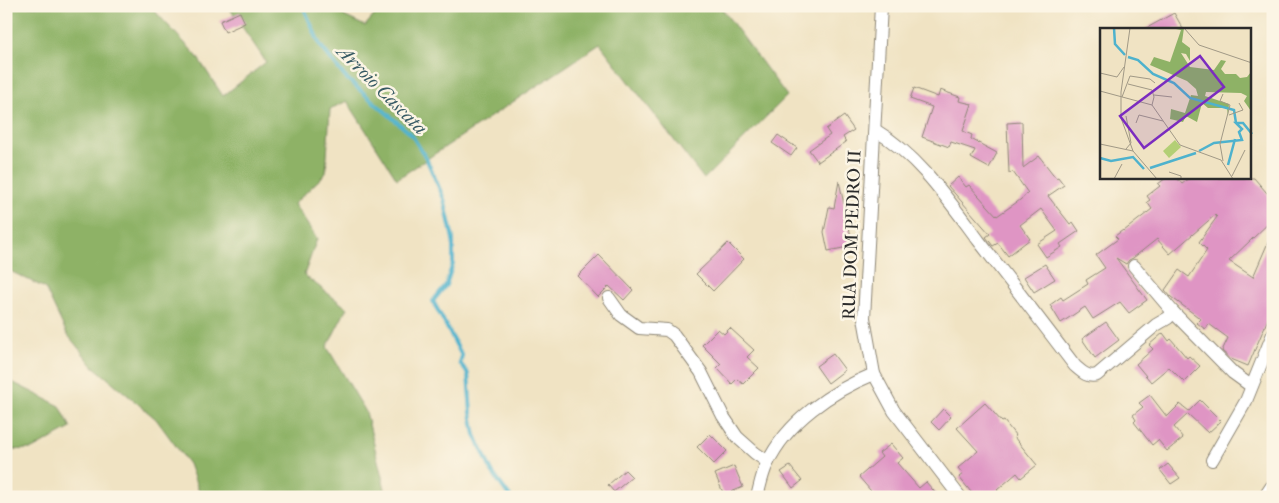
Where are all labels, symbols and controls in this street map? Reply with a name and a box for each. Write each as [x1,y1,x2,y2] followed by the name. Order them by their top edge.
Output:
[1100,28,1252,179] inset map
[331,39,431,139] water label: Arroio Cascata
[839,150,865,320] street label: RUA DOM PEDRO II

